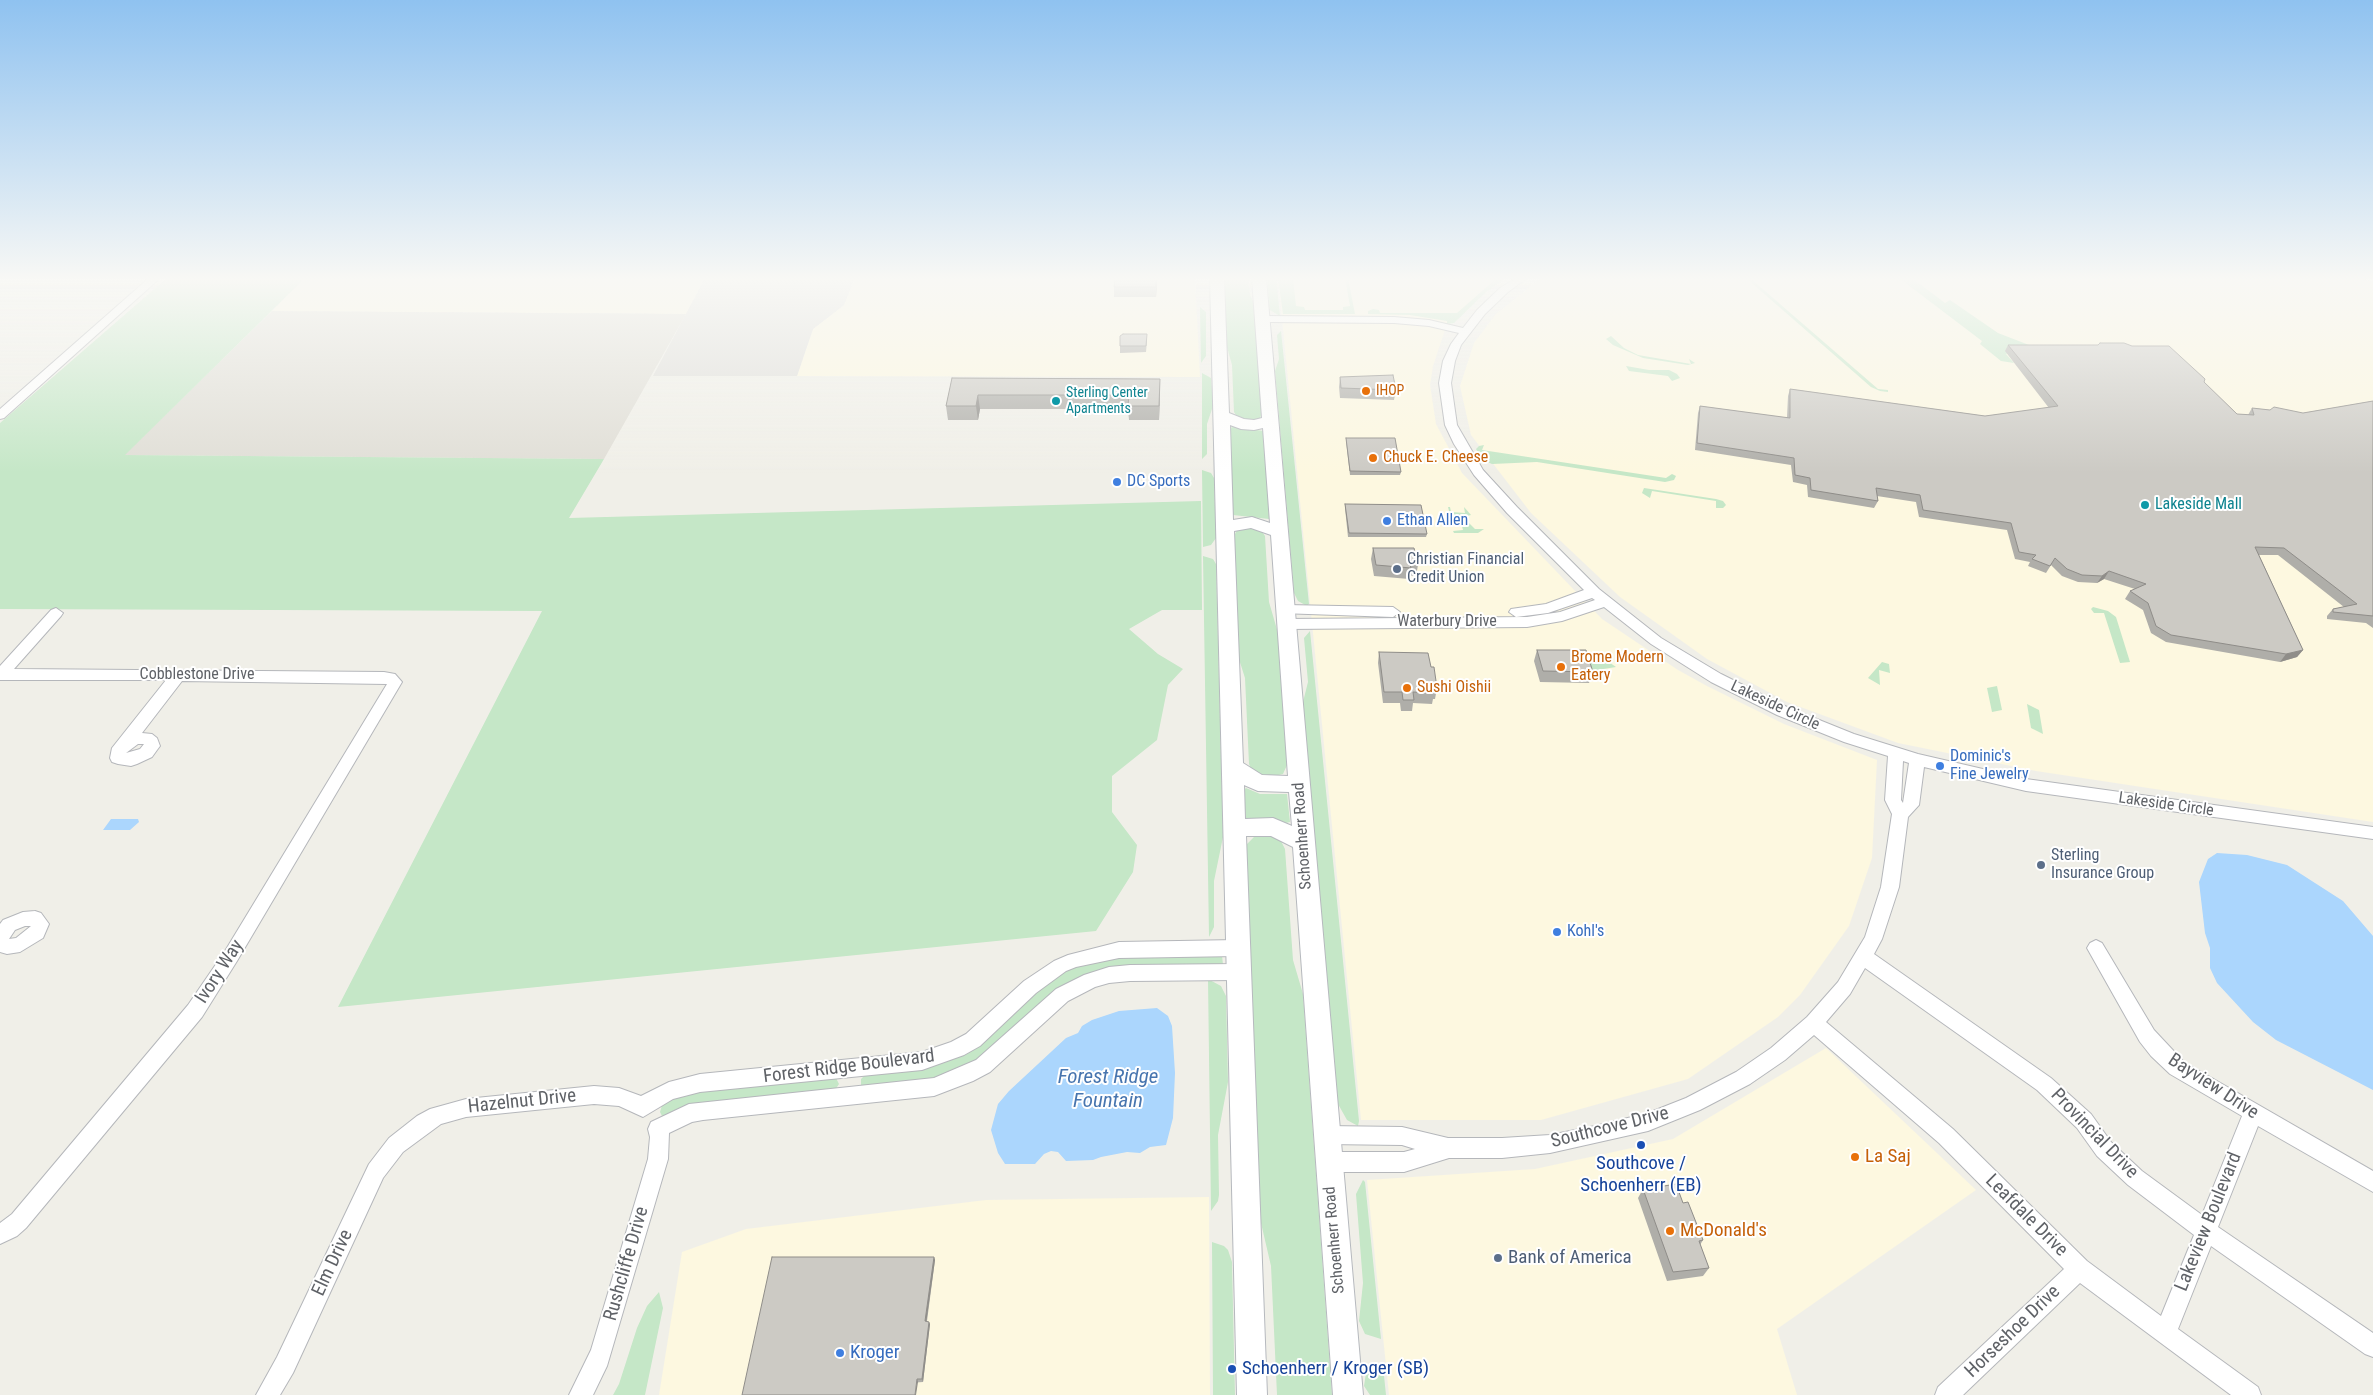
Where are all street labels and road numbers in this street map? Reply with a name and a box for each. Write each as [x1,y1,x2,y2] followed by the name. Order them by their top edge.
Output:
[1397,612,1497,632] street label: Waterbury Drive
[140,665,254,685] street label: Cobblestone Drive
[1727,677,1823,735] street label: Lakeside Circle
[1290,782,1316,890] street label: Schoenherr Road
[2117,789,2215,821] street label: Lakeside Circle
[191,936,249,1008] street label: Ivory Way
[762,1045,936,1089] street label: Forest Ridge Boulevard
[2163,1049,2263,1125] street label: Bayview Drive
[2045,1084,2143,1184] street label: Provincial Drive
[467,1085,577,1119] street label: Hazelnut Drive
[1549,1102,1671,1154] street label: Southcove Drive
[2171,1149,2247,1295] street label: Lakeview Boulevard
[1980,1170,2072,1262] street label: Leafdale Drive
[1321,1186,1349,1294] street label: Schoenherr Road
[600,1204,654,1324] street label: Rushcliffe Drive
[308,1226,358,1300] street label: Elm Drive
[1961,1281,2065,1383] street label: Horseshoe Drive

